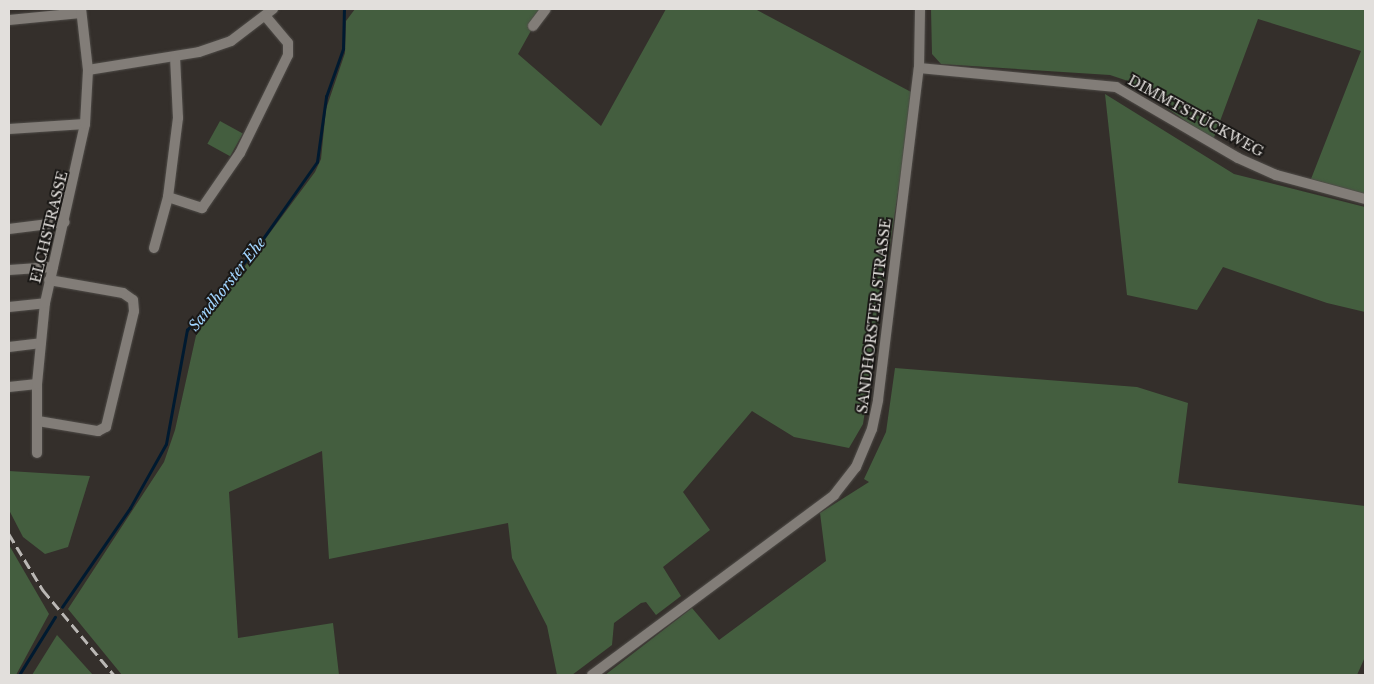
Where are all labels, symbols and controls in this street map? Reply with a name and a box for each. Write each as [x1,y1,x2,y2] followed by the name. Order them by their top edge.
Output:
[1125,72,1267,160] street label: DIMMTSTÜCKWEG
[27,169,71,285] street label: ELCHSTRASSE
[854,217,894,415] street label: SANDHORSTER STRASSE
[185,233,269,335] water label: Sandhorster Ehe

